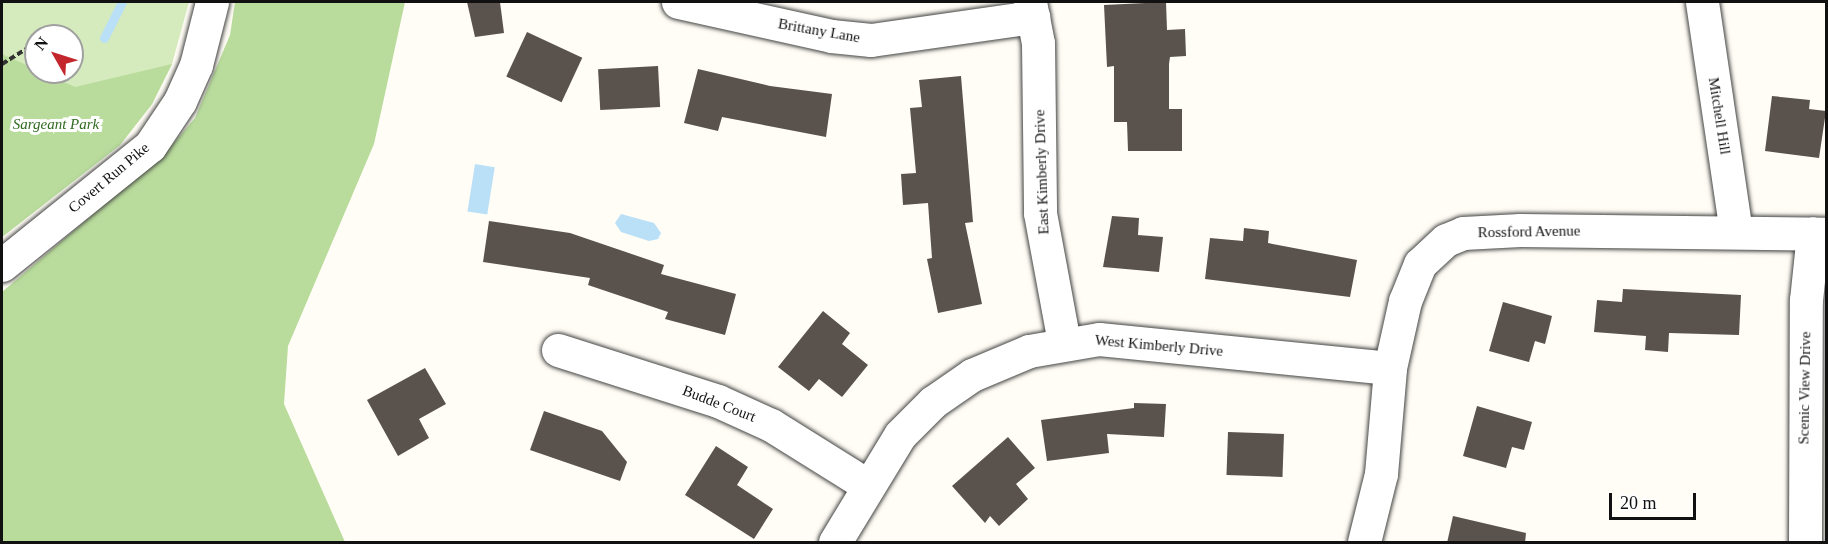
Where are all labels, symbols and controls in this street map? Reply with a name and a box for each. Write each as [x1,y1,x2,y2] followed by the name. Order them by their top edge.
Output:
[777,15,861,47] street label: Brittany Lane
[24,24,84,84] north arrow
[31,34,51,53] text: N
[1704,76,1734,156] street label: Mitchell Hill
[1031,109,1053,235] street label: East Kimberly Drive
[13,116,99,134] park label: Sargeant Park
[65,139,153,217] street label: Covert Run Pike
[1477,222,1581,242] street label: Rossford Avenue
[1094,331,1224,361] street label: West Kimberly Drive
[1795,331,1815,445] street label: Scenic View Drive
[680,382,758,426] street label: Budde Court
[1612,481,1699,519] scale bar
[1620,493,1657,513] text: 20 m

